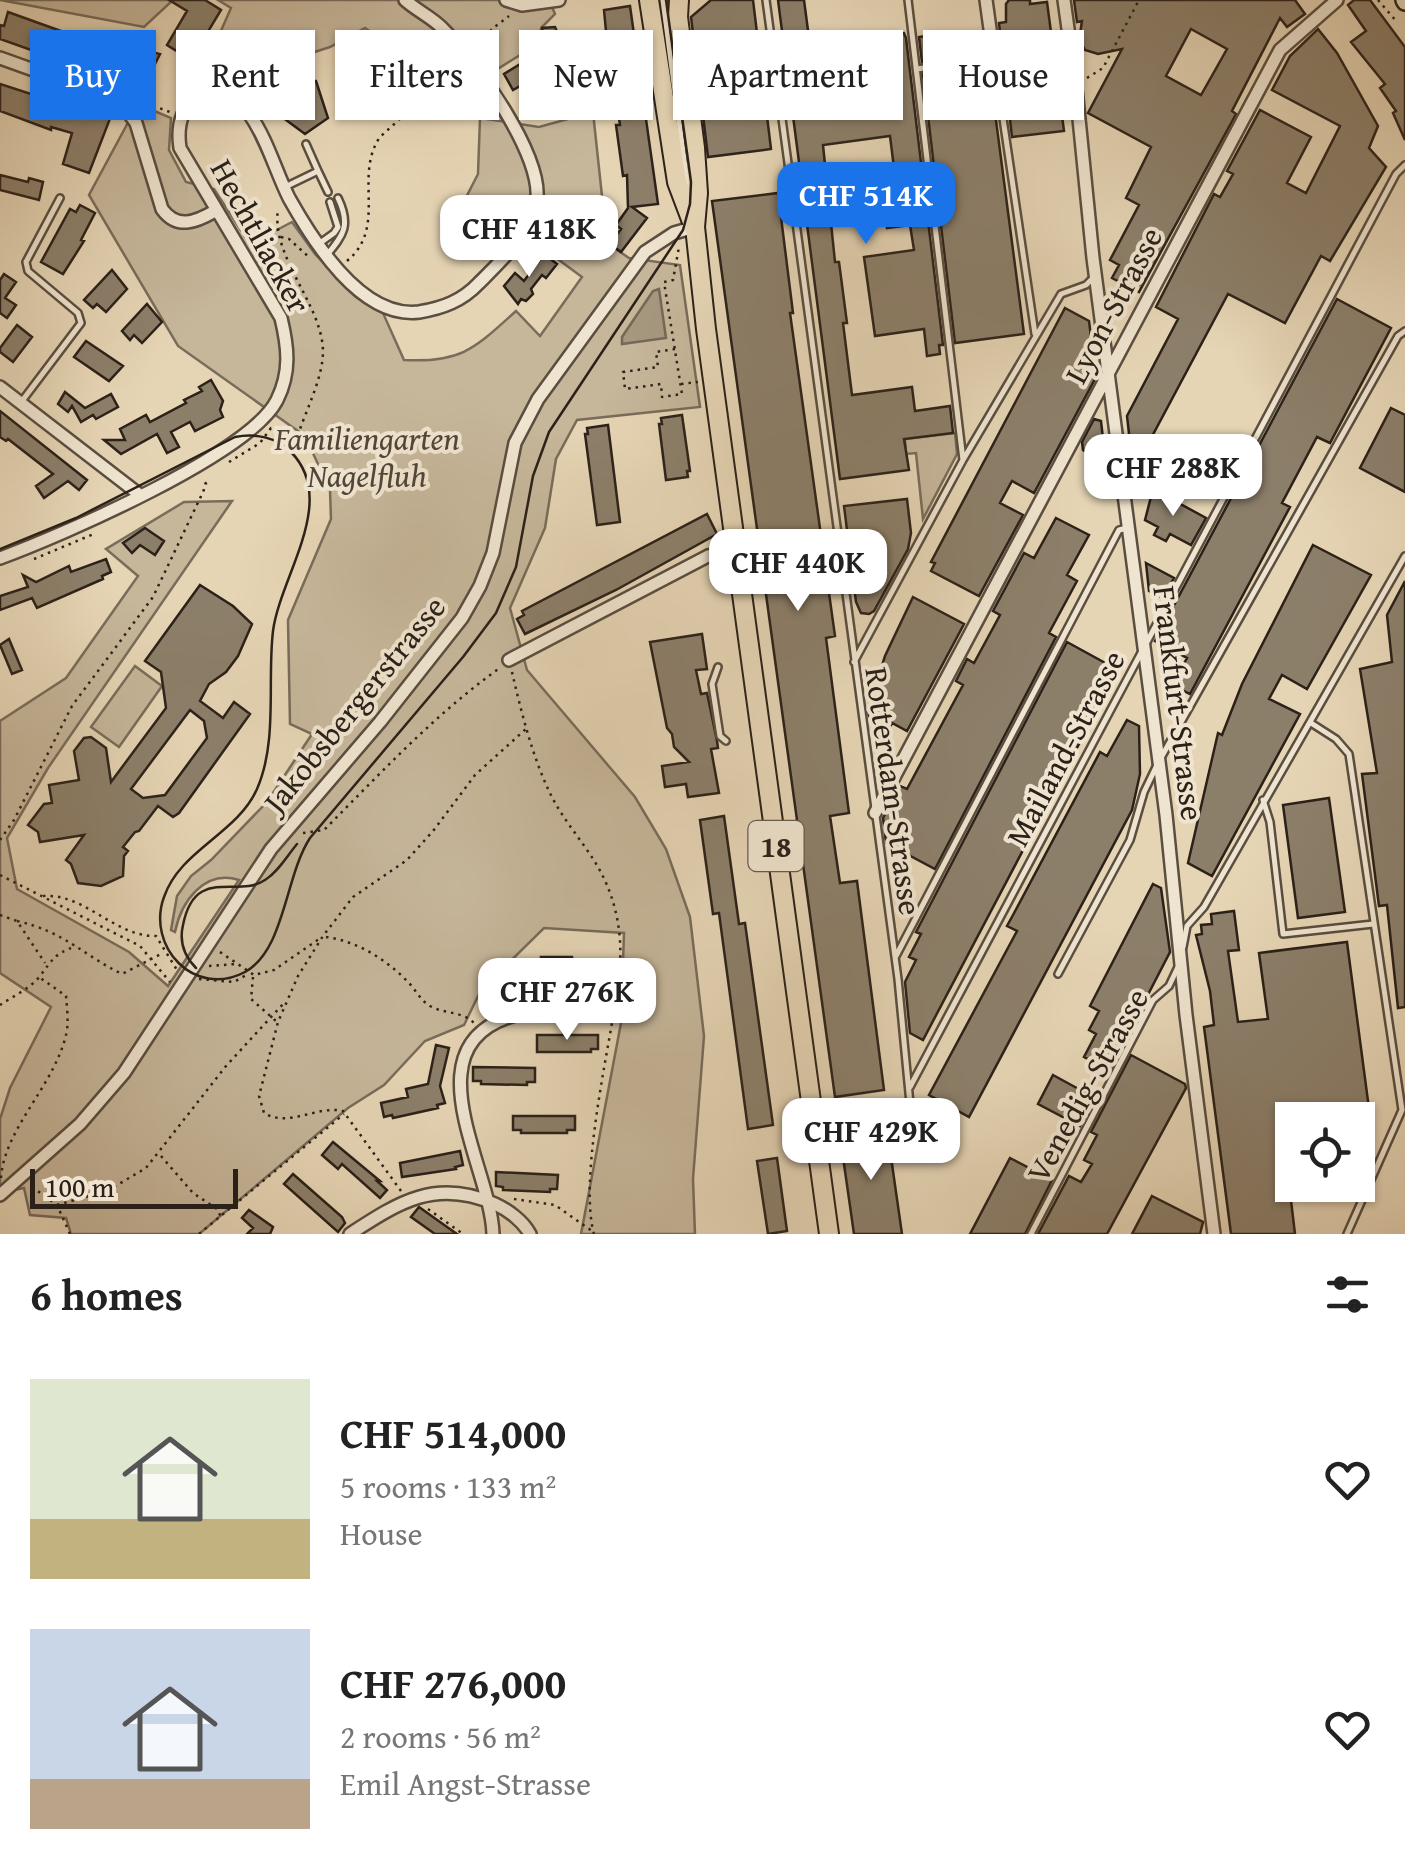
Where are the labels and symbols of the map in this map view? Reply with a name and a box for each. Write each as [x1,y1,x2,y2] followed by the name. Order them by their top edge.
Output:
[199,150,323,322] street label: Hechtliacker
[763,162,969,247] pin: CHF 514K
[426,195,632,280] pin: CHF 418K
[1052,218,1174,392] street label: Lyon-Strasse
[273,415,460,499] park label: Familiengarten Nagelfluh
[1070,434,1276,519] pin: CHF 288K
[695,529,901,614] pin: CHF 440K
[1141,583,1217,823] street label: Frankfurt-Strasse
[249,585,457,826] street label: Jakobsbergerstrasse
[994,642,1136,854] street label: Mailand-Strasse
[853,664,935,918] street label: Rotterdam-Strasse
[748,821,804,871] road number: 18
[464,958,670,1043] pin: CHF 276K
[1014,979,1160,1191] street label: Venedig-Strasse
[768,1098,974,1183] pin: CHF 429K
[30,1164,238,1208] scale bar

